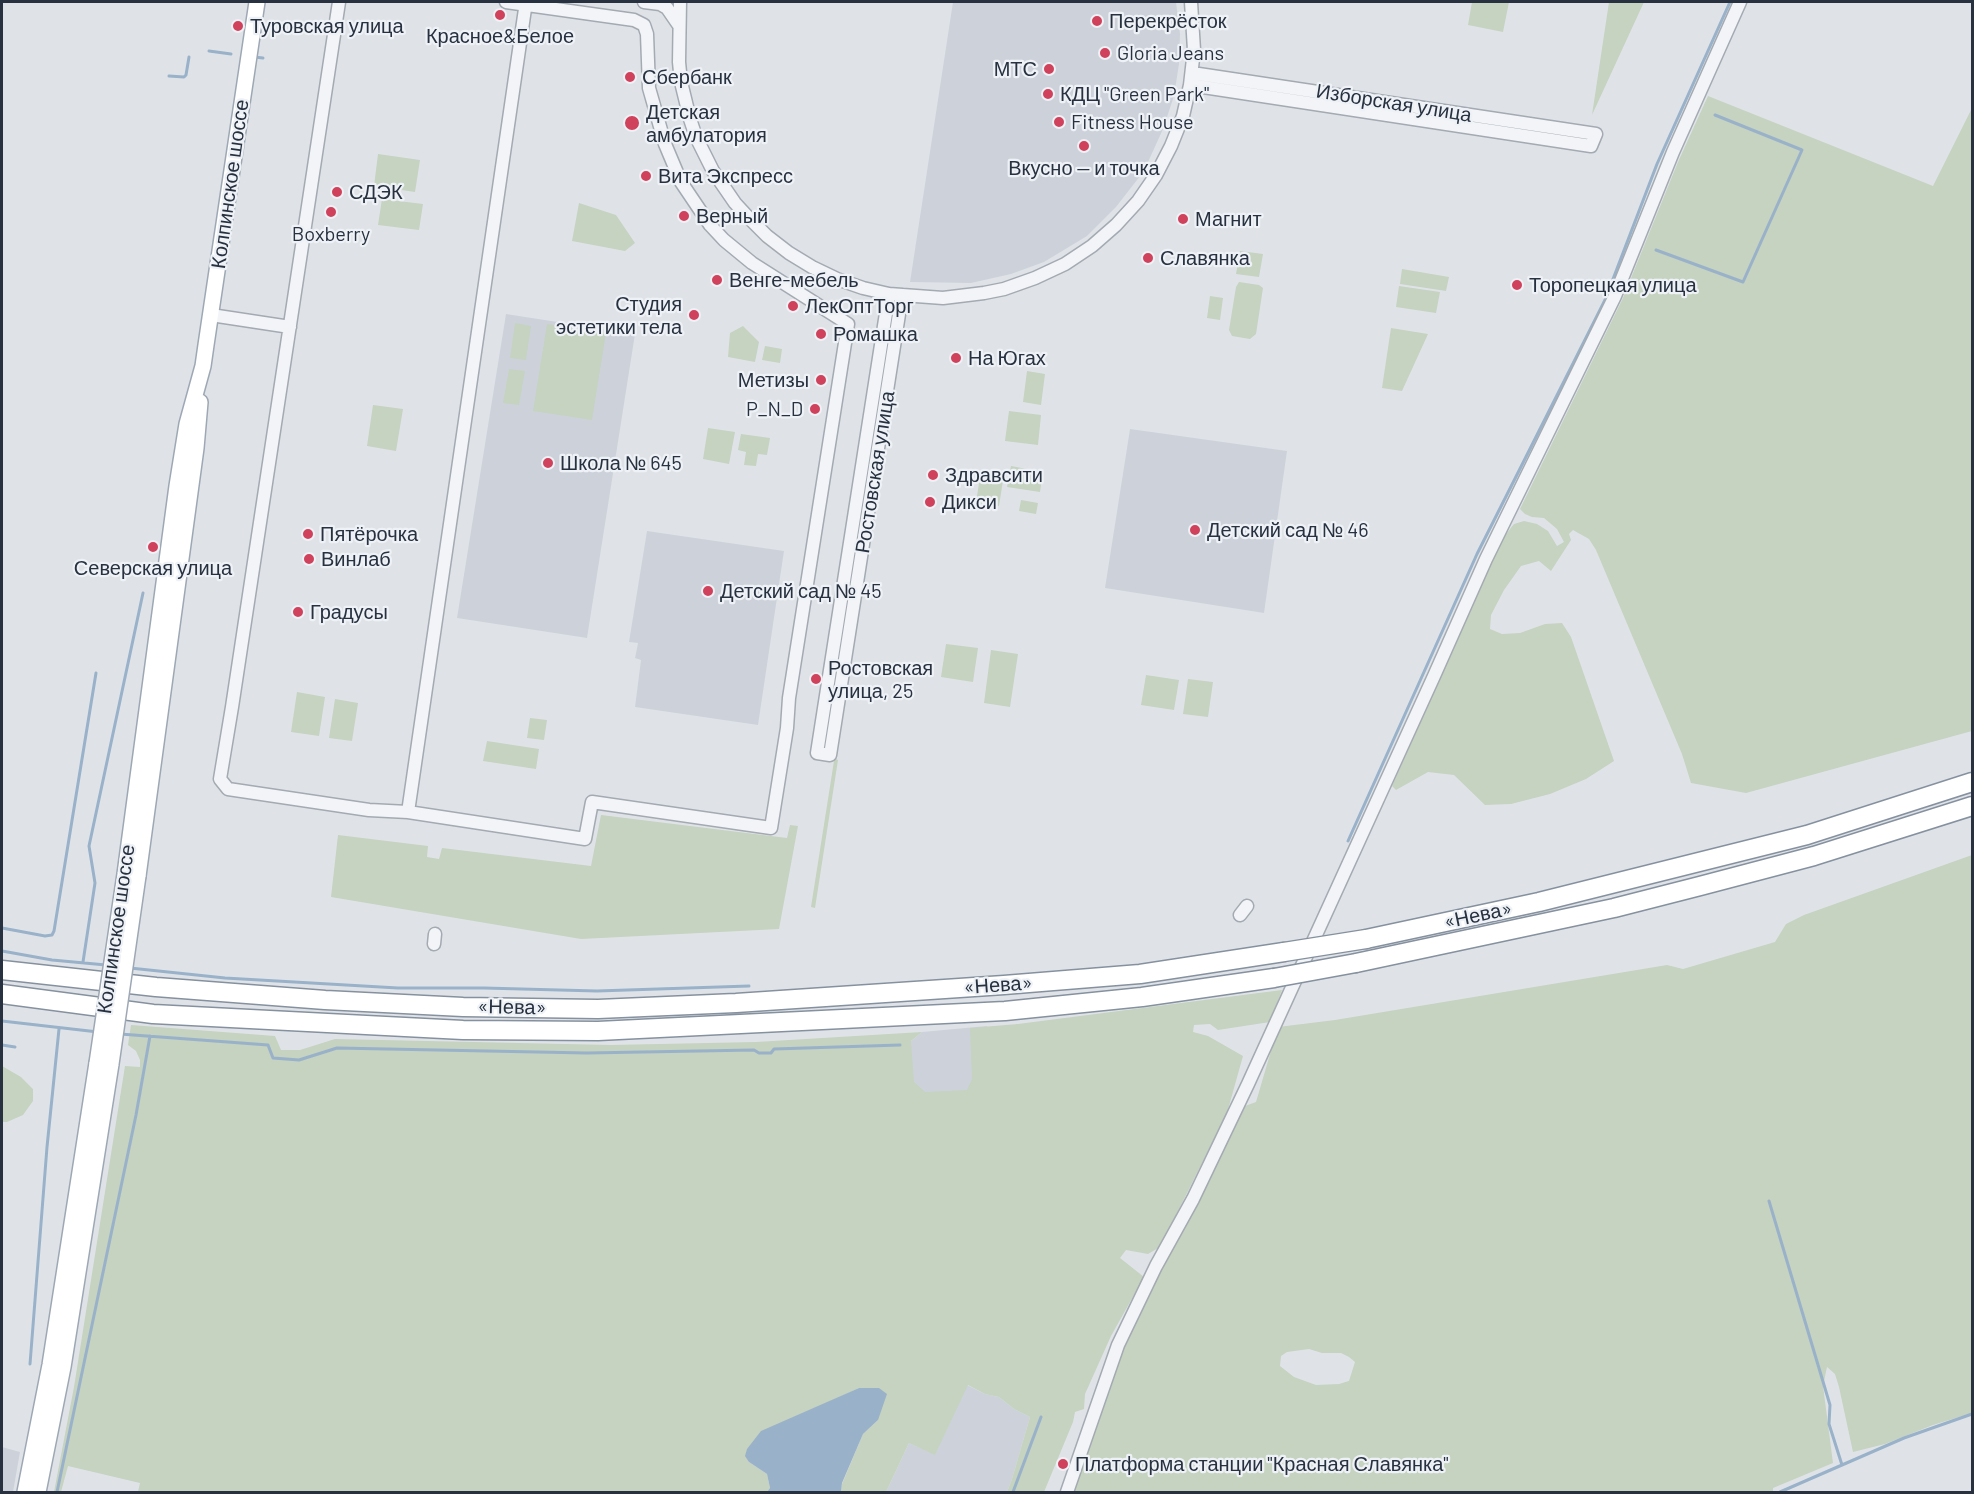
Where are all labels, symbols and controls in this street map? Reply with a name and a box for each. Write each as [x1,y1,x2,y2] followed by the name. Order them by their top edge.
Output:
[493,8,507,22] marker: Красное&Белое
[1109,9,1227,33] place label: Перекрёсток
[250,14,404,38] place label: Туровская улица
[1090,14,1104,28] marker: Перекрёсток
[231,19,245,33] marker: Туровская улица
[426,24,574,48] place label: Красное&Белое
[1117,41,1224,65] place label: Gloria Jeans
[1098,46,1112,60] marker: Gloria Jeans
[994,57,1037,81] place label: МТС
[1042,62,1056,76] marker: МТС
[642,65,732,89] place label: Сбербанк
[623,70,637,84] marker: Сбербанк
[1315,79,1473,127] street label: Изборская улица
[1060,82,1209,106] place label: КДЦ "Green Park"
[1041,87,1055,101] marker: КДЦ "Green Park"
[206,98,254,270] street label: Колпинское шоссе
[646,100,767,147] place label: Детская амбулатория
[1071,110,1194,134] place label: Fitness House
[623,114,641,132] marker: Детская амбулатория
[1052,115,1066,129] marker: Fitness House
[1077,139,1091,153] marker: Вкусно — и точка
[1008,156,1160,180] place label: Вкусно — и точка
[658,164,793,188] place label: Вита Экспресс
[639,169,653,183] marker: Вита Экспресс
[349,180,403,204] place label: СДЭК
[330,185,344,199] marker: СДЭК
[696,204,768,228] place label: Верный
[324,205,338,219] marker: Boxberry
[1195,207,1262,231] place label: Магнит
[677,209,691,223] marker: Верный
[1176,212,1190,226] marker: Магнит
[292,222,370,246] place label: Boxberry
[1160,246,1250,270] place label: Славянка
[1141,251,1155,265] marker: Славянка
[729,268,859,292] place label: Венге-мебель
[710,273,724,287] marker: Венге-мебель
[1529,273,1697,297] place label: Торопецкая улица
[1510,278,1524,292] marker: Торопецкая улица
[556,292,682,339] place label: Студия эстетики тела
[805,294,914,318] place label: ЛекОптТорг
[786,299,800,313] marker: ЛекОптТорг
[687,308,701,322] marker: Студия эстетики тела
[833,322,918,346] place label: Ромашка
[814,327,828,341] marker: Ромашка
[968,346,1046,370] place label: На Югах
[949,351,963,365] marker: На Югах
[738,368,809,392] place label: Метизы
[814,373,828,387] marker: Метизы
[850,389,900,555] street label: Ростовская улица
[746,397,803,421] place label: P_N_D
[808,402,822,416] marker: P_N_D
[560,451,682,475] place label: Школа № 645
[541,456,555,470] marker: Школа № 645
[945,463,1043,487] place label: Здравсити
[926,468,940,482] marker: Здравсити
[942,490,997,514] place label: Дикси
[923,495,937,509] marker: Дикси
[1207,518,1369,542] place label: Детский сад № 46
[320,522,418,546] place label: Пятёрочка
[1188,523,1202,537] marker: Детский сад № 46
[301,527,315,541] marker: Пятёрочка
[146,540,160,554] marker: Северская улица
[321,547,391,571] place label: Винлаб
[302,552,316,566] marker: Винлаб
[74,556,232,580] place label: Северская улица
[720,579,882,603] place label: Детский сад № 45
[701,584,715,598] marker: Детский сад № 45
[310,600,388,624] place label: Градусы
[291,605,305,619] marker: Градусы
[828,656,933,703] place label: Ростовская улица, 25
[809,672,823,686] marker: Ростовская улица, 25
[92,843,140,1015] street label: Колпинское шоссе
[1442,896,1514,934] street label: «Нева»
[963,971,1033,999] street label: «Нева»
[477,994,547,1020] street label: «Нева»
[1075,1452,1449,1476] place label: Платформа станции "Красная Славянка"
[1056,1457,1070,1471] marker: Платформа станции "Красная Славянка"

